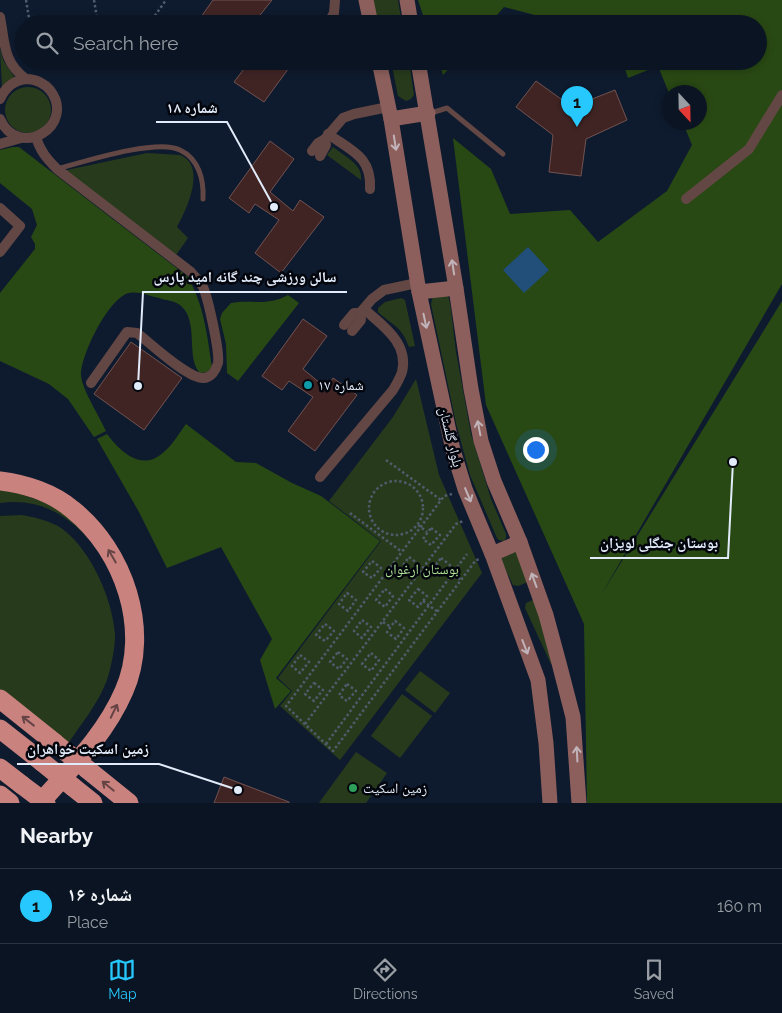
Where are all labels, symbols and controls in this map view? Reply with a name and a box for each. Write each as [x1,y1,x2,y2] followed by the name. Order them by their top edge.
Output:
[15,15,767,70] search box
[33,29,61,57] icon: search
[73,32,179,54] text: Search here
[662,85,707,130] north arrow
[561,86,593,127] pin: 1
[156,92,227,122] callout: شماره ۱۸
[166,99,218,117] text: شماره ۱۸
[390,135,400,151] one-way arrow
[447,260,457,276] one-way arrow
[143,262,347,292] callout: سالن ورزشی چند گانه امید پارس
[153,268,337,286] text: سالن ورزشی چند گانه امید پارس
[421,312,430,328] one-way arrow
[318,377,364,394] place label: شماره ۱۷
[302,379,314,391] marker: شماره ۱۷
[435,405,466,469] street label: بلوار گلستان
[473,420,483,436] one-way arrow
[523,437,549,463] your location
[464,487,473,502] one-way arrow
[590,528,728,558] callout: بوستان جنگلی لویزان
[600,534,718,552] text: بوستان جنگلی لویزان
[106,550,116,564] one-way arrow
[385,561,459,578] park label: بوستان ارغوان
[529,573,538,588] one-way arrow
[522,640,531,655] one-way arrow
[110,704,119,719] one-way arrow
[22,715,35,726] one-way arrow
[17,734,159,764] callout: زمین اسکیت خواهران
[27,740,149,758] text: زمین اسکیت خواهران
[572,747,581,763] one-way arrow
[102,780,115,791] one-way arrow
[363,780,427,797] place label: زمین اسکیت
[347,782,359,794] marker: زمین اسکیت
[20,823,93,848] text: Nearby
[67,883,132,905] text: شماره ۱۶
[32,897,40,916] text: 1
[717,897,762,916] text: 160 m
[67,913,108,932] text: Place
[108,956,137,1002] tab: Map
[353,956,418,1002] tab: Directions
[634,956,674,1002] tab: Saved

